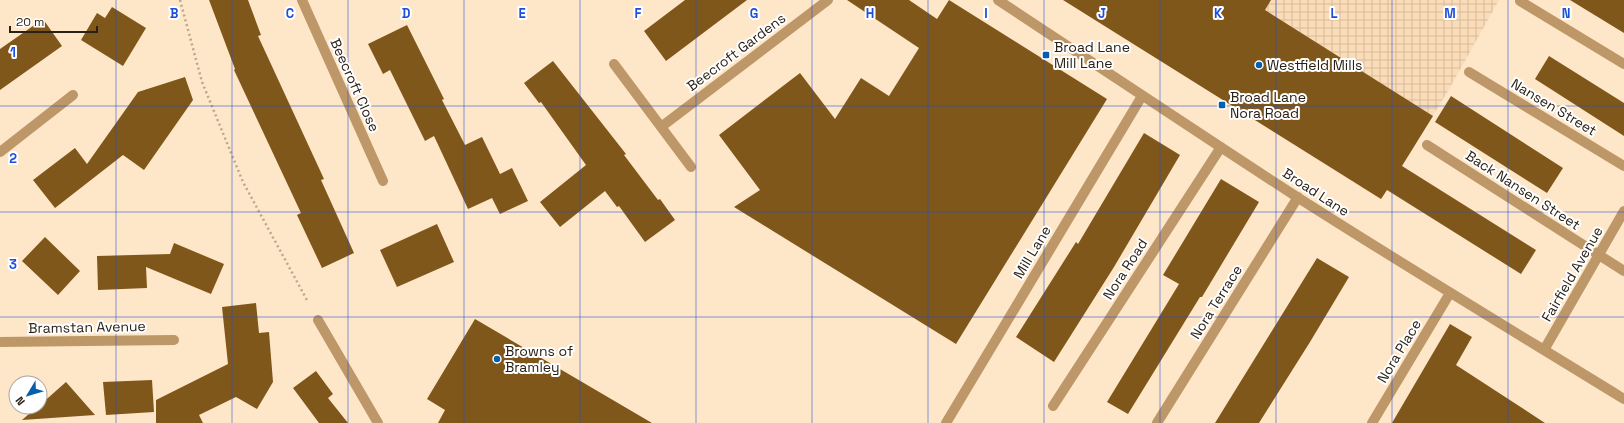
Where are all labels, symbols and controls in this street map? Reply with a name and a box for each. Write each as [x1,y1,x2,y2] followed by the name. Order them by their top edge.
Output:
[170,5,179,22] text: B
[286,5,294,22] text: C
[402,5,411,22] text: D
[518,5,526,22] text: E
[635,5,642,22] text: F
[866,5,874,22] text: H
[984,5,988,22] text: I
[1098,5,1106,22] text: J
[1214,5,1223,22] text: K
[1330,5,1338,22] text: L
[1444,5,1456,22] text: M
[1562,5,1570,22] text: N
[10,8,97,34] scale bar
[683,9,789,95] street label: Beecroft Gardens
[16,14,44,30] text: 20 m
[326,36,384,134] street label: Beecroft Close
[1054,38,1130,72] place label: Broad Lane Mill Lane
[10,44,16,61] text: 1
[1041,50,1051,60] marker: Broad Lane Mill Lane
[1267,56,1362,74] place label: Westfield Mills
[1254,60,1264,70] marker: Westfield Mills
[1508,74,1600,140] street label: Nansen Street
[1230,88,1306,122] place label: Broad Lane Nora Road
[1217,100,1227,110] marker: Broad Lane Nora Road
[1462,146,1584,234] street label: Back Nansen Street
[9,150,17,167] text: 2
[1279,164,1353,220] street label: Broad Lane
[1009,222,1055,282] street label: Mill Lane
[1537,223,1607,325] street label: Fairfield Avenue
[1099,235,1151,303] street label: Nora Road
[9,256,17,273] text: 3
[1186,262,1246,342] street label: Nora Terrace
[1373,316,1425,386] street label: Nora Place
[28,317,146,337] street label: Bramstan Avenue
[505,342,573,376] place label: Browns of Bramley
[492,354,502,364] marker: Browns of Bramley
[8,375,48,415] north arrow
[12,394,28,408] text: N

